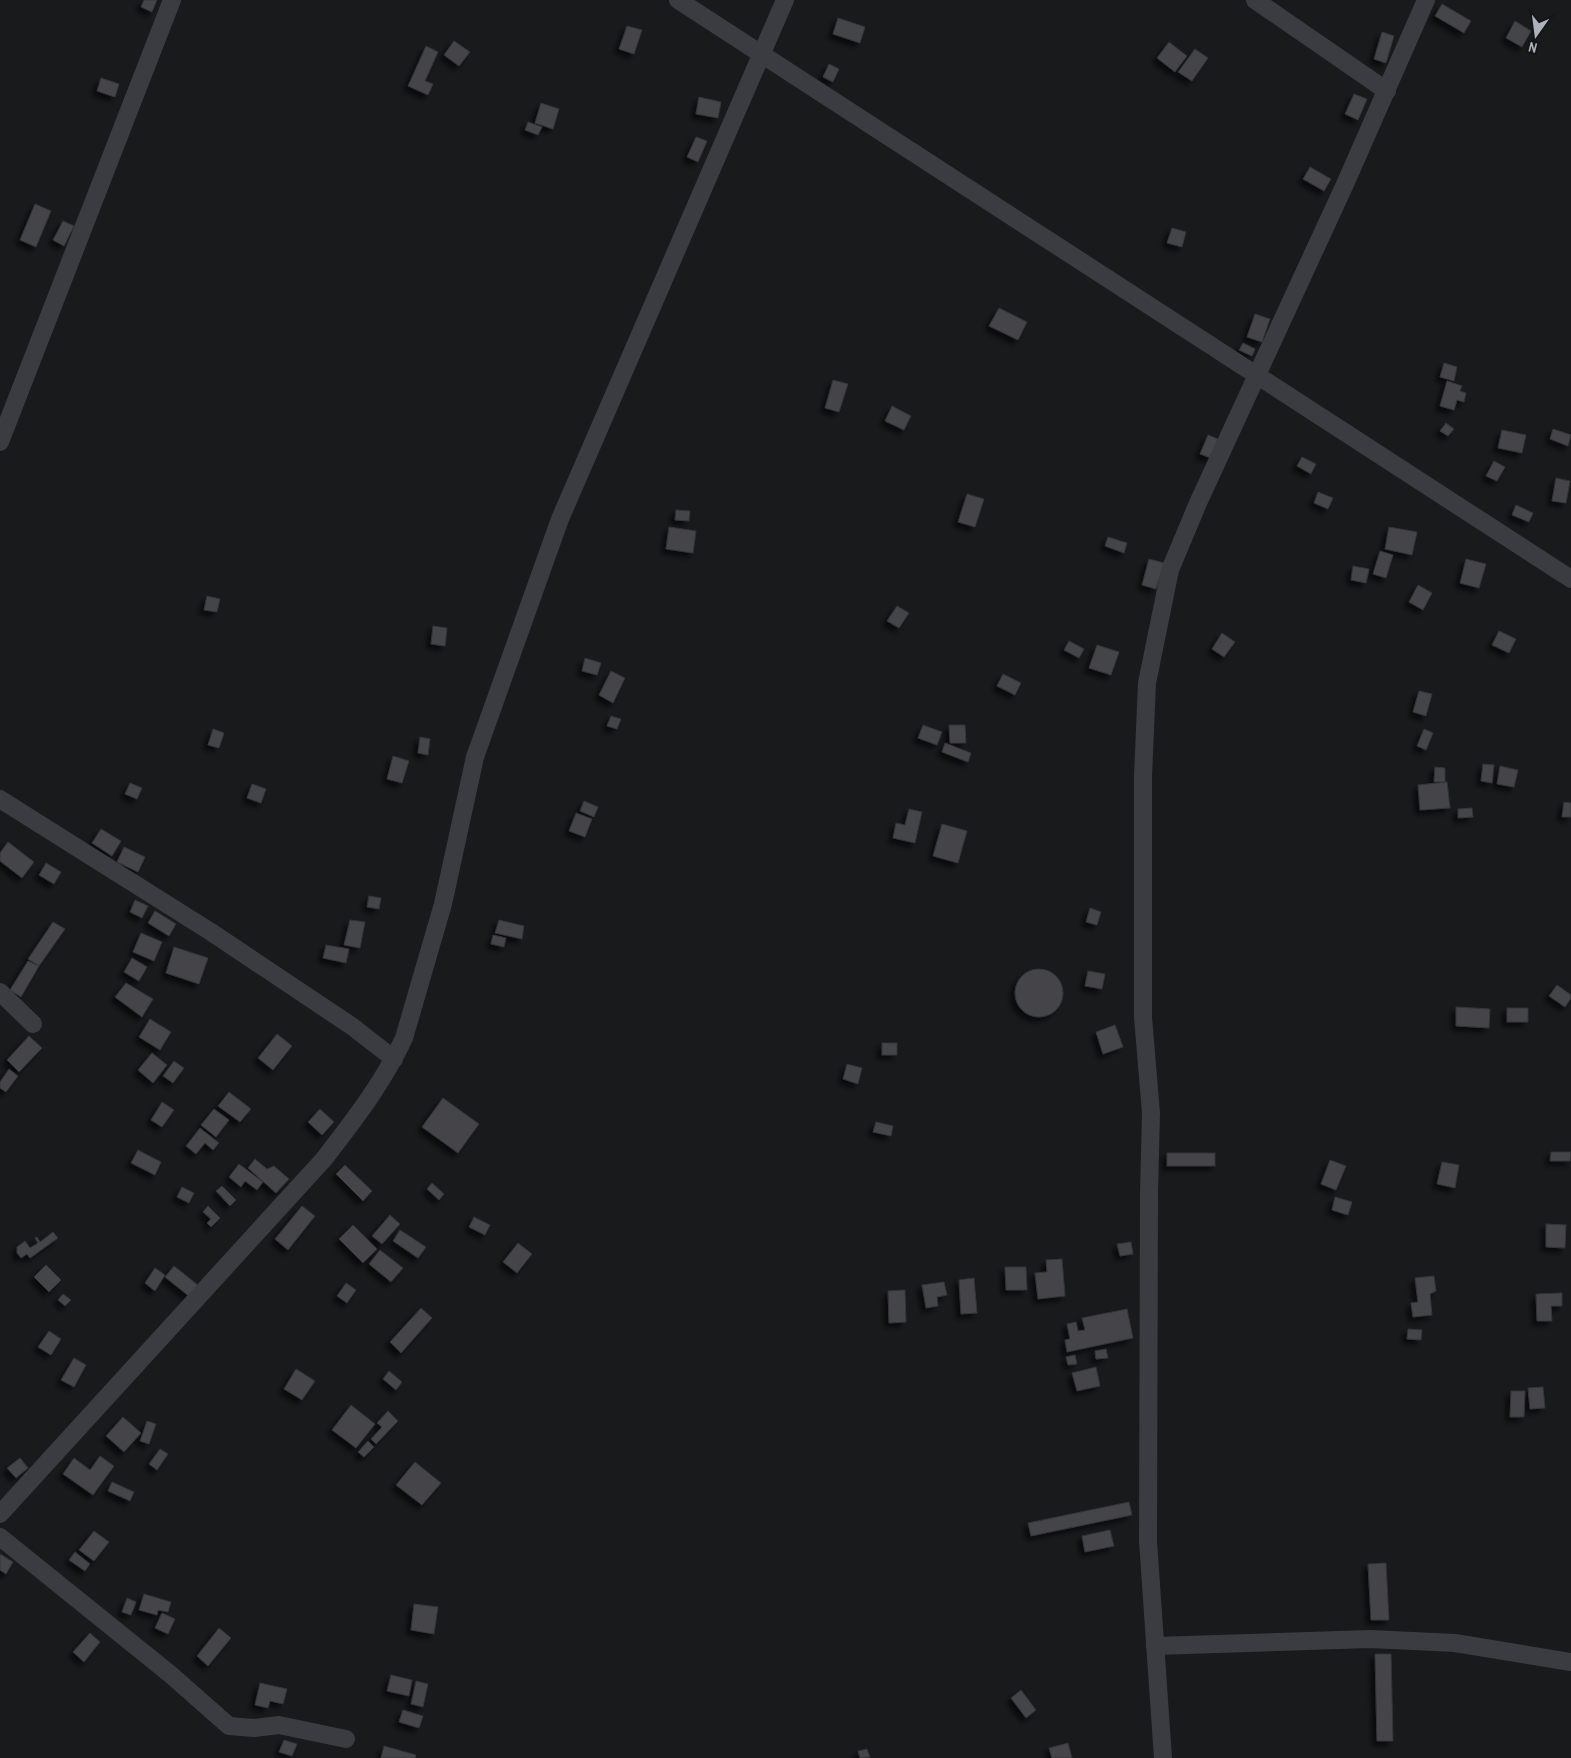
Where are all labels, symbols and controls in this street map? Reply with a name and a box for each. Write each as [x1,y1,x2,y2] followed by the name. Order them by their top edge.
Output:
[1511,10,1561,60] north arrow
[1527,38,1539,57] text: N

